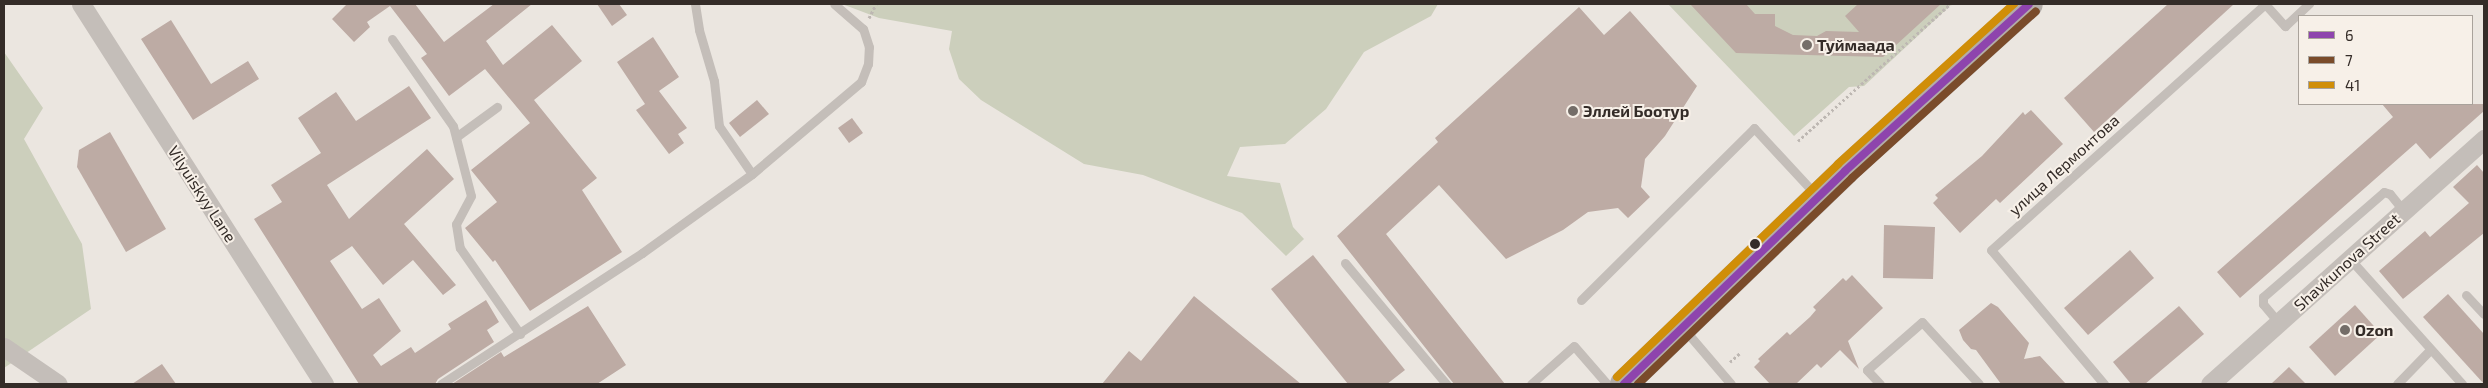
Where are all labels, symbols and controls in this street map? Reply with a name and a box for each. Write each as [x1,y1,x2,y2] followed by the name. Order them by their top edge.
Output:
[2298,15,2473,105] legend
[2345,26,2354,44] text: 6
[1817,35,1895,55] place label: Туймаада
[1801,39,1813,51] marker: Туймаада
[2345,51,2353,69] text: 7
[2345,76,2360,94] text: 41
[1583,101,1689,121] place label: Эллей Боотур
[1567,105,1579,117] marker: Эллей Боотур
[2005,111,2123,219] street label: улица Лермонтова
[164,142,240,246] street label: Vilyuiskyy Lane
[2290,209,2404,315] street label: Shavkunova Street
[1750,239,1760,249] unlabelled marker
[2355,320,2393,340] place label: Ozon
[2339,324,2351,336] marker: Ozon

